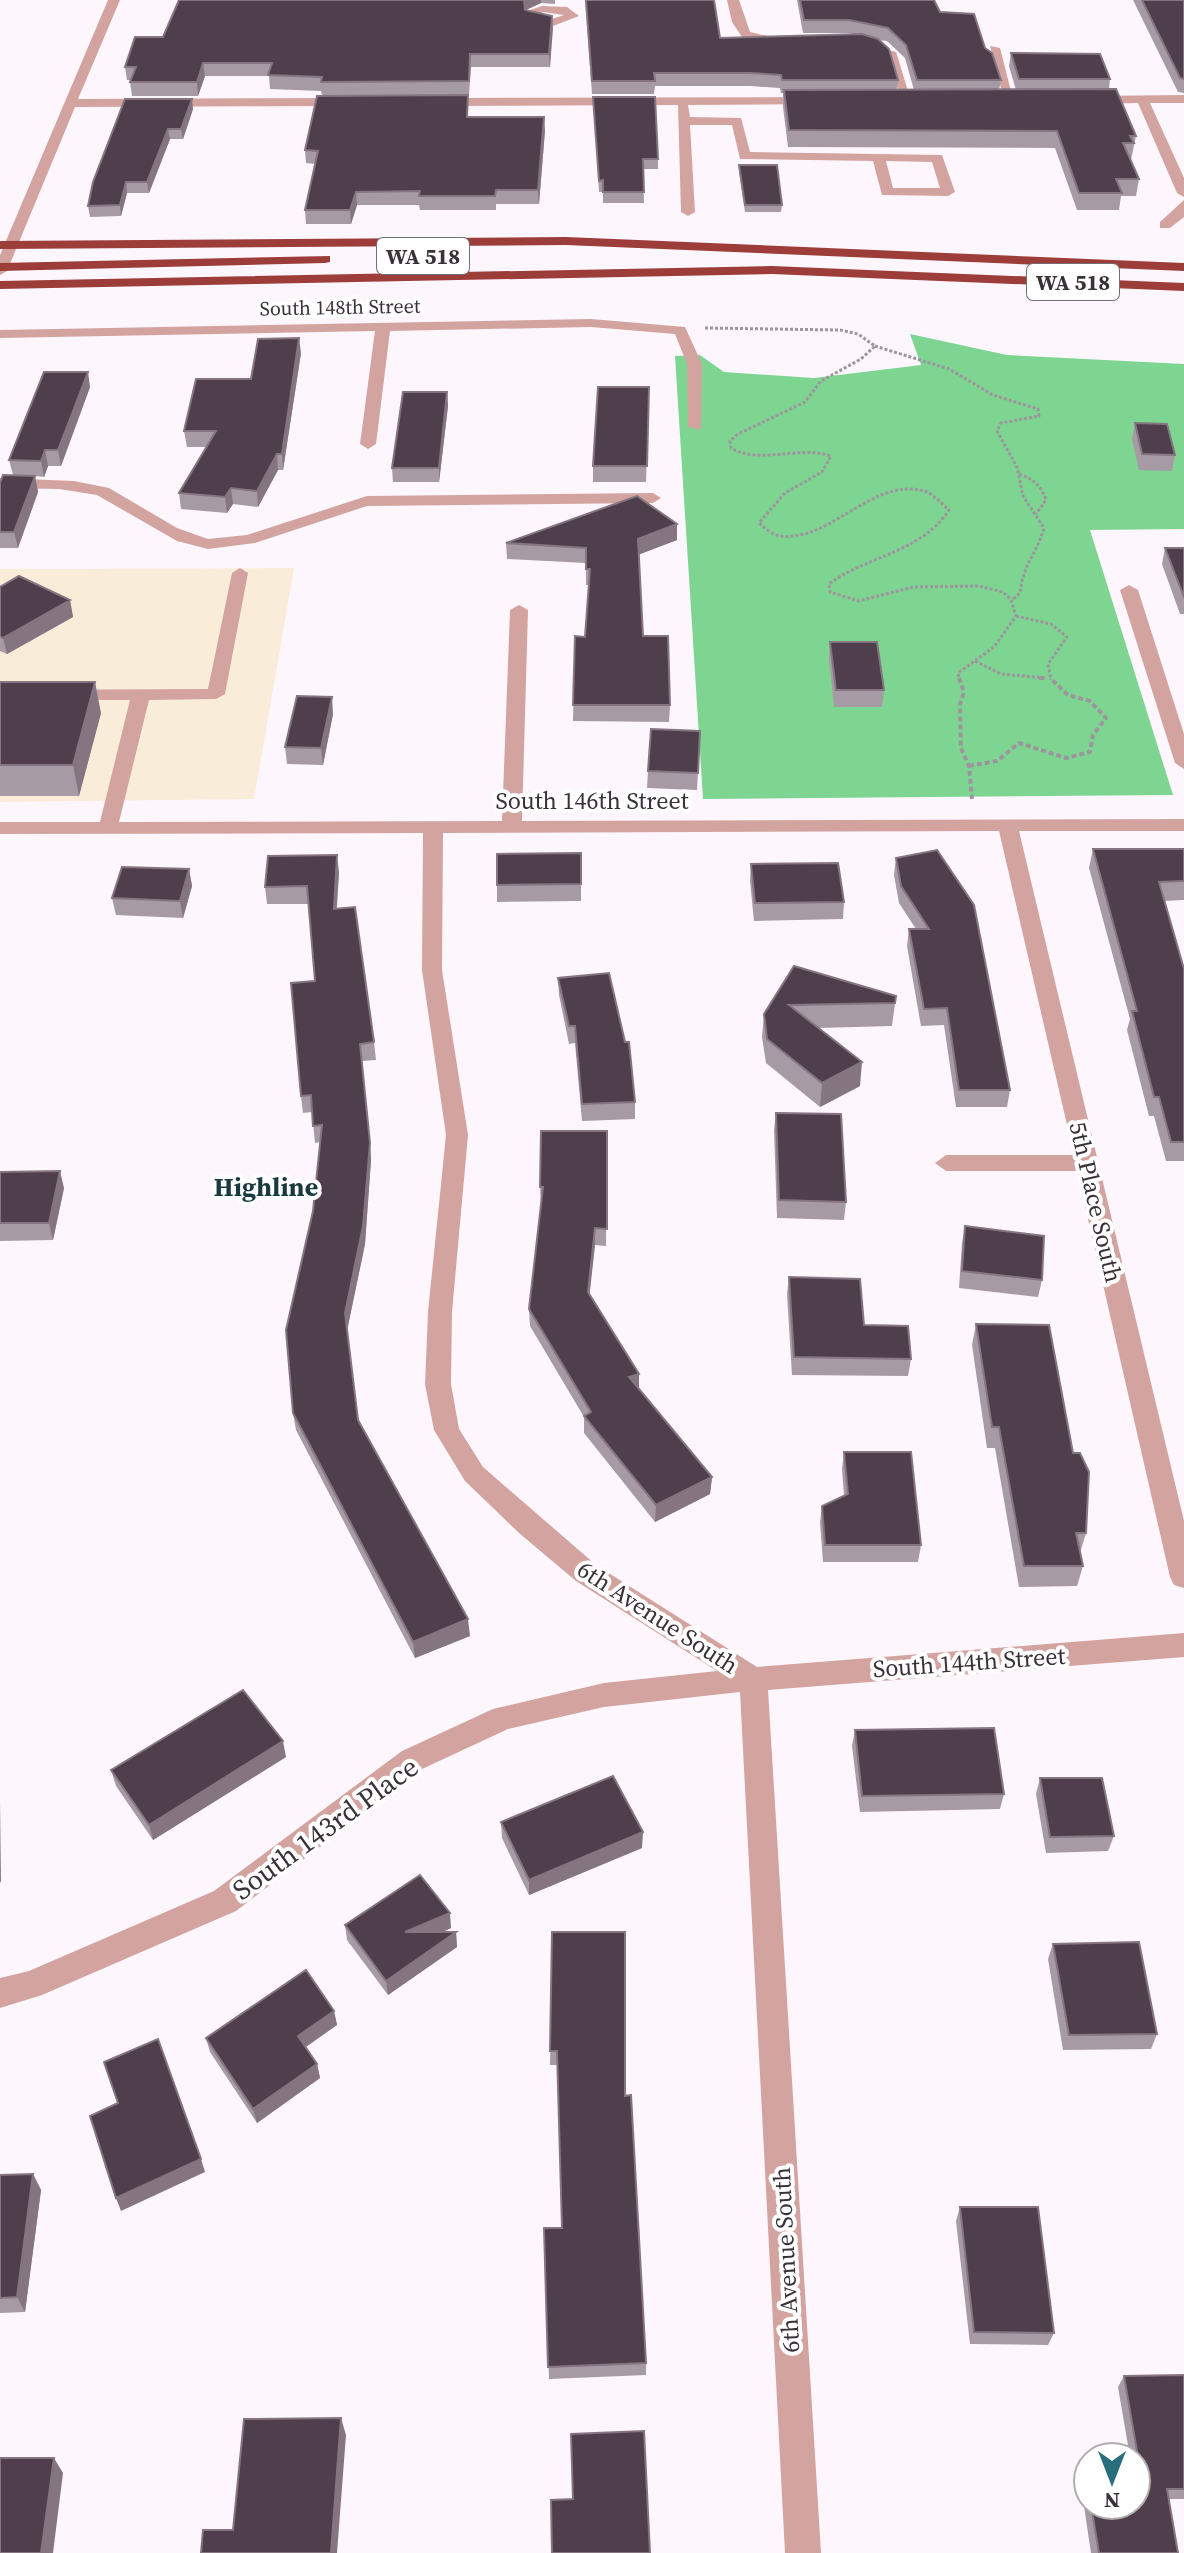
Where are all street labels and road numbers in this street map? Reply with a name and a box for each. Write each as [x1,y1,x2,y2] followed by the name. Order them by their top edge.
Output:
[377,238,469,274] road number: WA 518
[1027,264,1119,300] road number: WA 518
[259,292,421,322] street label: South 148th Street
[496,784,689,817] street label: South 146th Street
[1061,1118,1131,1286] street label: 5th Place South
[571,1553,745,1681] street label: 6th Avenue South
[872,1639,1067,1685] street label: South 144th Street
[224,1748,426,1908] street label: South 143rd Place
[765,2166,807,2354] street label: 6th Avenue South

